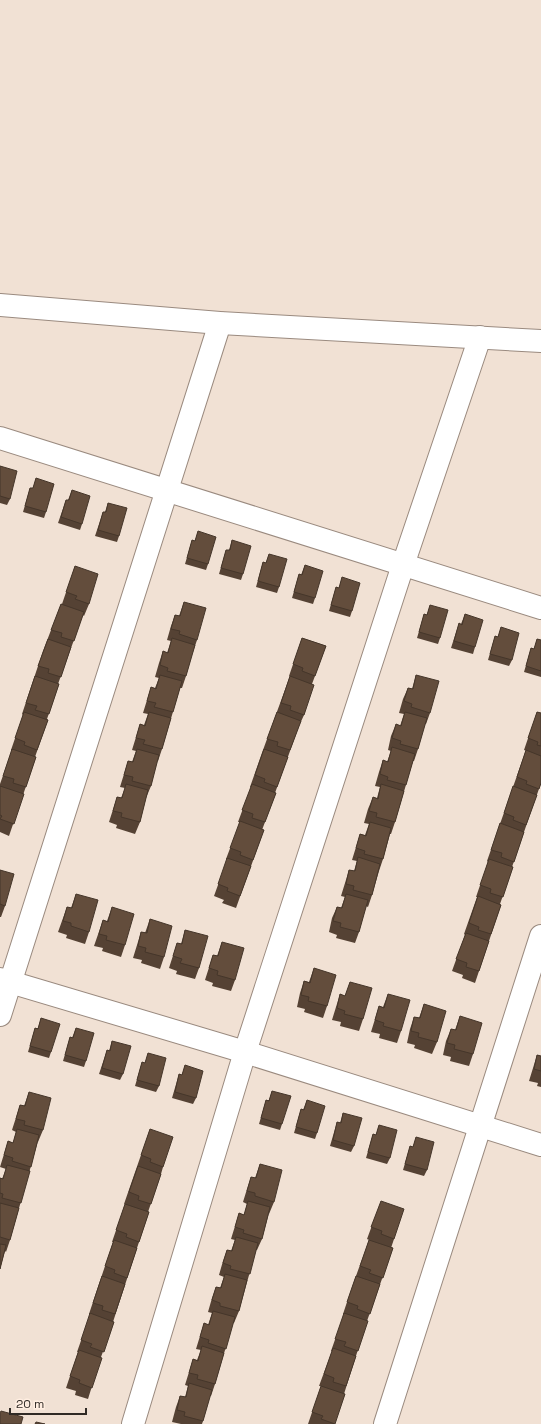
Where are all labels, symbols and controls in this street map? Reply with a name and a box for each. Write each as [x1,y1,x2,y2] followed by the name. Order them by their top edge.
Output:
[10,1390,86,1416] scale bar
[16,1396,44,1412] text: 20 m

